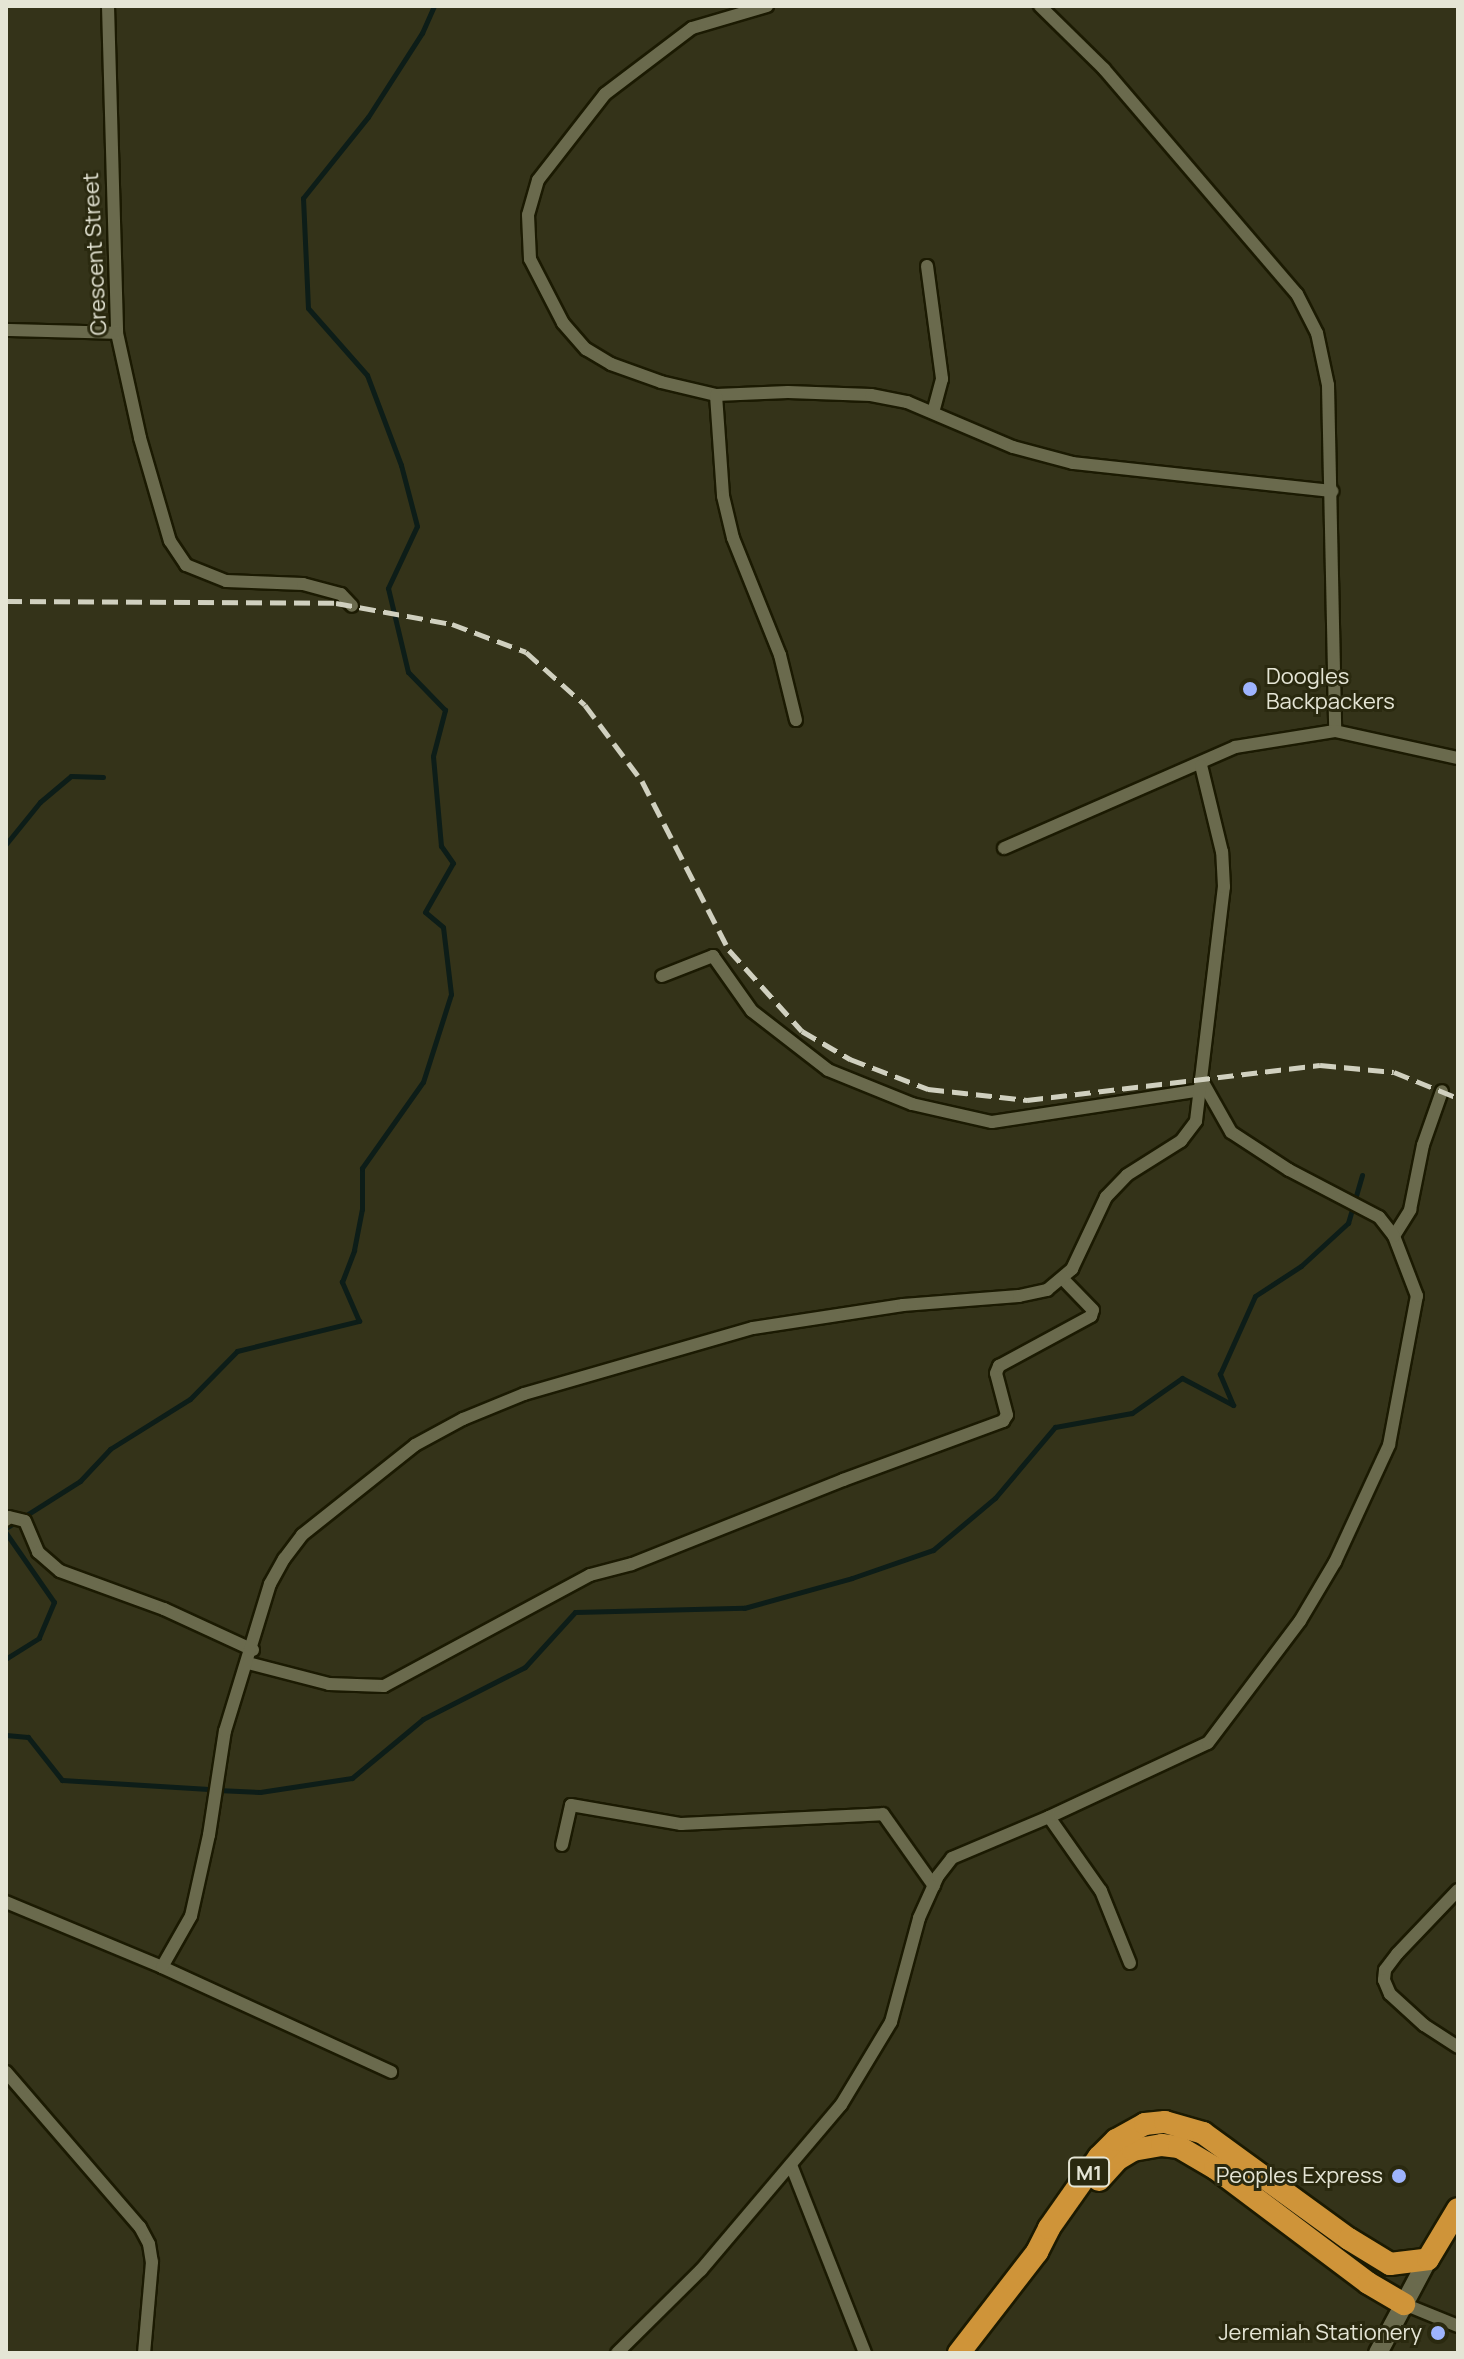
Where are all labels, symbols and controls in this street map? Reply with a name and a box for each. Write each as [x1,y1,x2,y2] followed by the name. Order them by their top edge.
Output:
[78,172,112,336] street label: Crescent Street
[1266,663,1395,714] place label: Doogles Backpackers
[1241,680,1259,698] marker: Doogles Backpackers
[1067,2156,1111,2188] road number: M1
[1216,2163,1383,2189] place label: Peoples Express
[1390,2167,1408,2185] marker: Peoples Express
[1218,2320,1422,2346] place label: Jeremiah Stationery
[1429,2324,1447,2342] marker: Jeremiah Stationery

